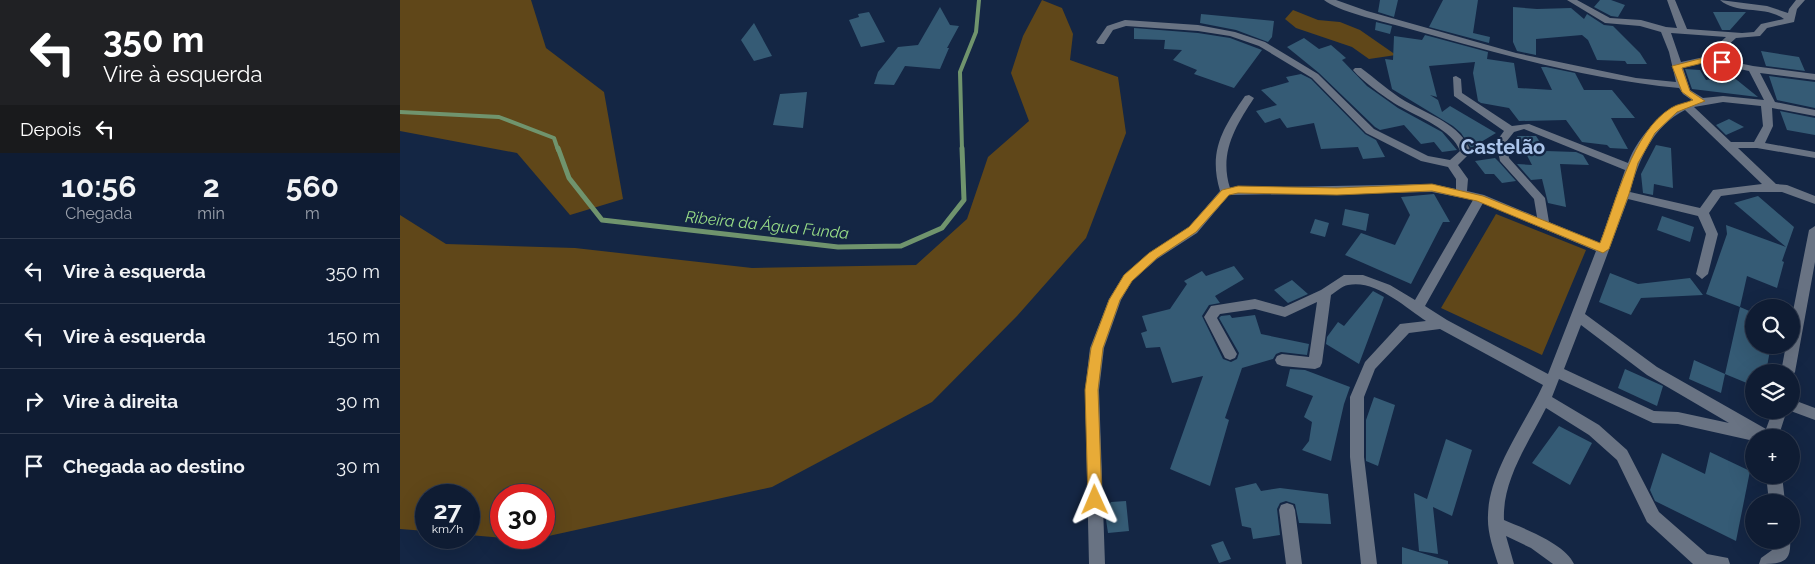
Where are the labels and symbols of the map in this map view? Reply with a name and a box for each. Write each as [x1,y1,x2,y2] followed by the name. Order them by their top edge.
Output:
[1701,41,1743,83] pin
[1461,135,1545,159] district label: Castelão
[684,206,850,243] water label: Ribeira da Água Funda
[1068,473,1120,525] position arrow
[490,484,555,549] speed limit sign: 30

